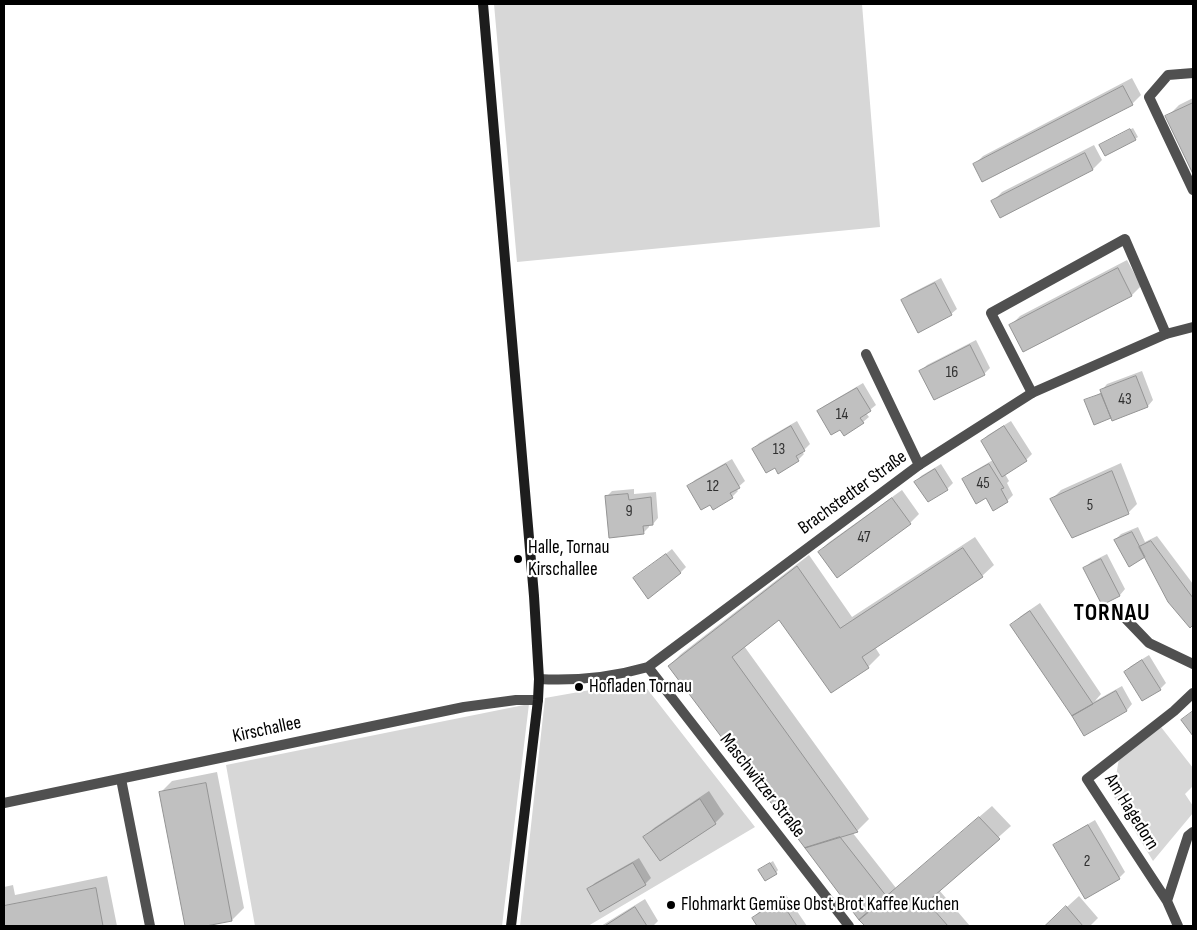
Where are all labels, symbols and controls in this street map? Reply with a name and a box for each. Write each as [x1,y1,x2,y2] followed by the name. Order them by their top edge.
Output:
[946,363,958,383] house number: 16
[1118,390,1132,410] house number: 43
[836,405,848,425] house number: 14
[773,440,785,460] house number: 13
[794,446,912,540] street label: Brachstedter Straße
[976,474,990,494] house number: 45
[707,477,719,497] house number: 12
[1087,496,1093,516] house number: 5
[625,502,633,522] house number: 9
[858,528,870,548] house number: 47
[528,537,610,581] place label: Halle, Tornau Kirschallee
[512,553,524,565] marker: Halle, Tornau Kirschallee
[1073,600,1151,628] district label: TORNAU
[589,676,692,698] place label: Hofladen Tornau
[573,681,585,693] marker: Hofladen Tornau
[231,712,303,748] street label: Kirschallee
[714,729,810,843] street label: Maschwitzer Straße
[1099,770,1163,854] street label: Am Hagedorn
[1084,852,1090,872] house number: 2
[681,894,959,916] place label: Flohmarkt Gemüse Obst Brot Kaffee Kuchen
[665,899,677,911] marker: Flohmarkt Gemüse Obst Brot Kaffee Kuchen

